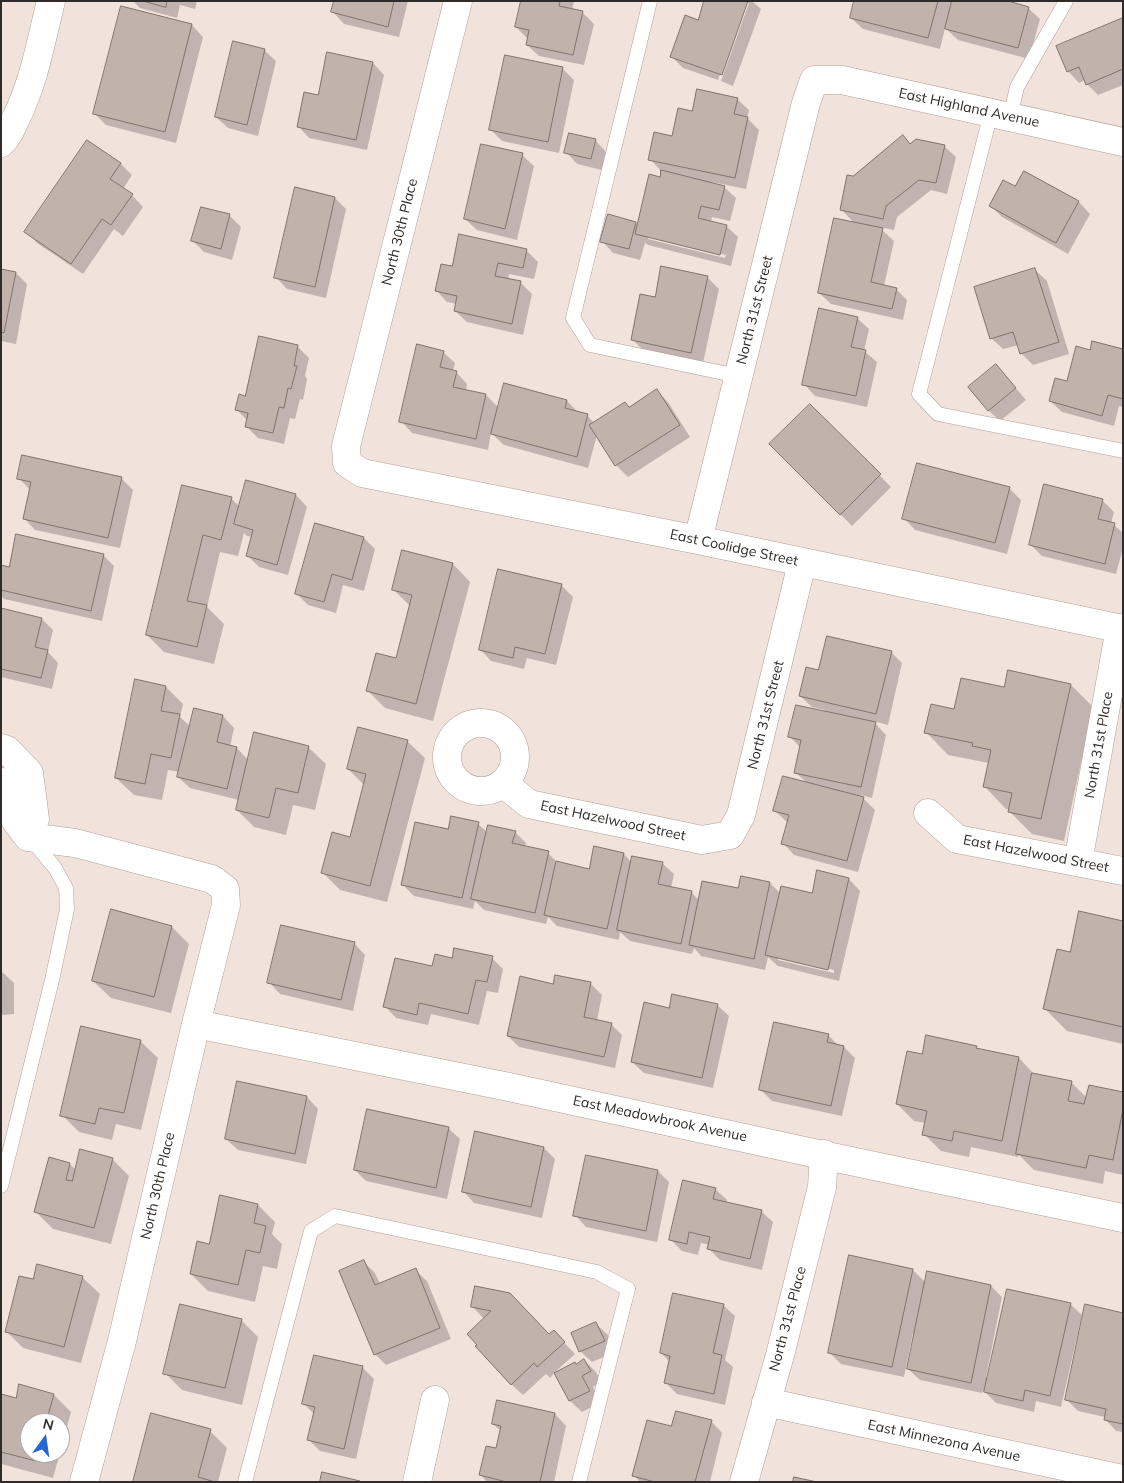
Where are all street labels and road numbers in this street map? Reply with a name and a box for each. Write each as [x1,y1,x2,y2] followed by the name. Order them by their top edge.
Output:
[897,85,1041,131] street label: East Highland Avenue
[379,177,421,287] street label: North 30th Place
[733,254,777,366] street label: North 31st Street
[668,526,800,570] street label: East Coolidge Street
[744,659,788,771] street label: North 31st Street
[1081,690,1117,800] street label: North 31st Place
[539,797,687,845] street label: East Hazelwood Street
[962,832,1110,876] street label: East Hazelwood Street
[571,1092,749,1146] street label: East Meadowbrook Avenue
[138,1131,178,1241] street label: North 30th Place
[766,1265,810,1373] street label: North 31st Place
[866,1417,1022,1465] street label: East Minnezona Avenue

